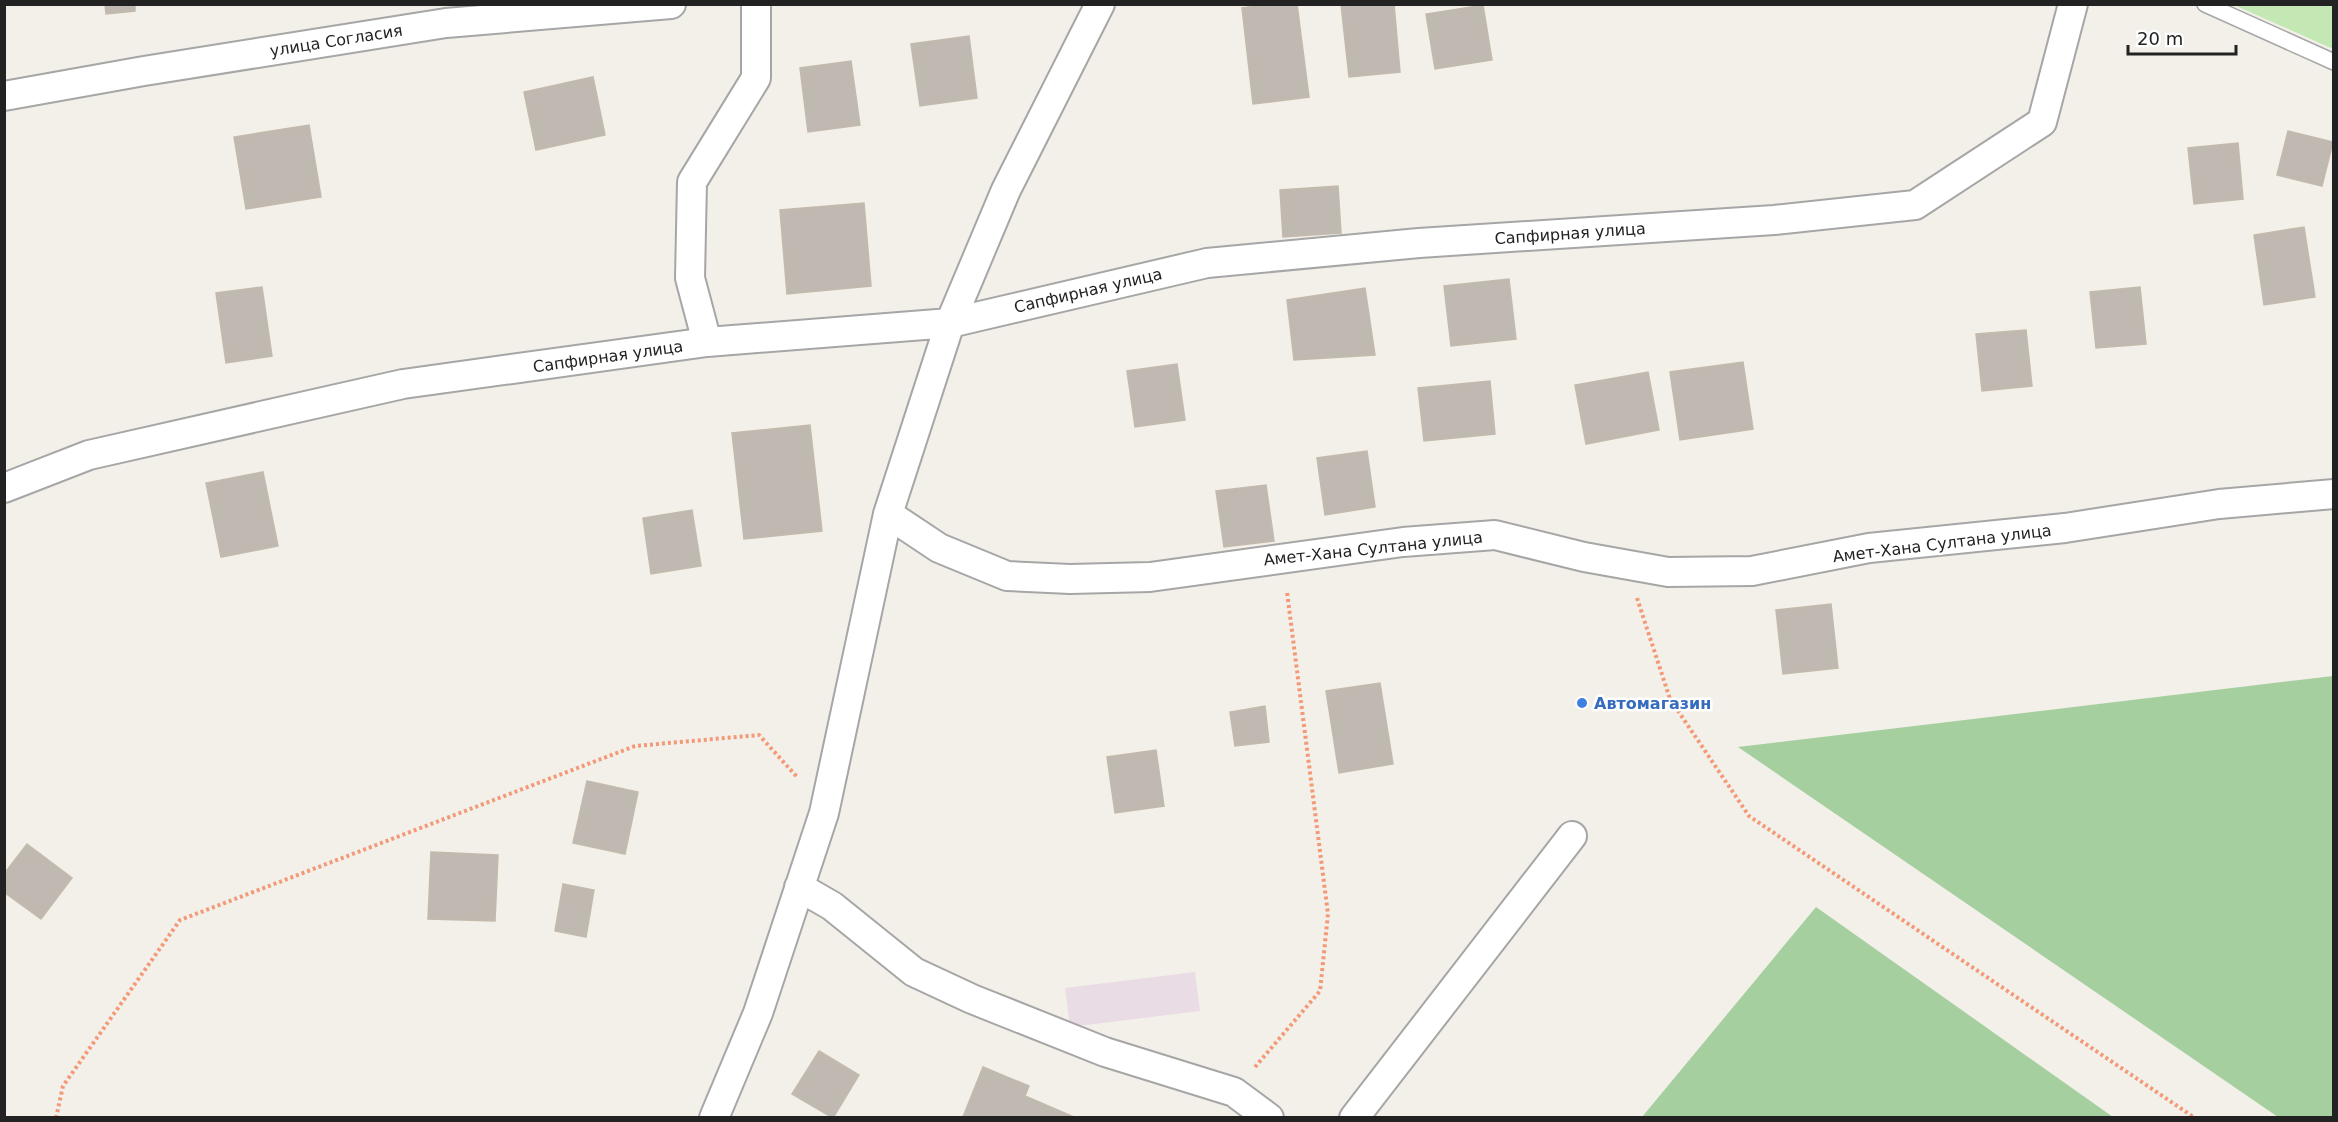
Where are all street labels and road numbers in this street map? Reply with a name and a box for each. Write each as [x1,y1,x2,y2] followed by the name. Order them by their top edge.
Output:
[268,21,404,60] street label: улица Согласия
[1494,219,1646,248] street label: Сапфирная улица
[1012,264,1164,317] street label: Сапфирная улица
[532,337,684,376] street label: Сапфирная улица
[1832,521,2052,566] street label: Амет-Хана Султана улица
[1263,528,1484,569] street label: Амет-Хана Султана улица

